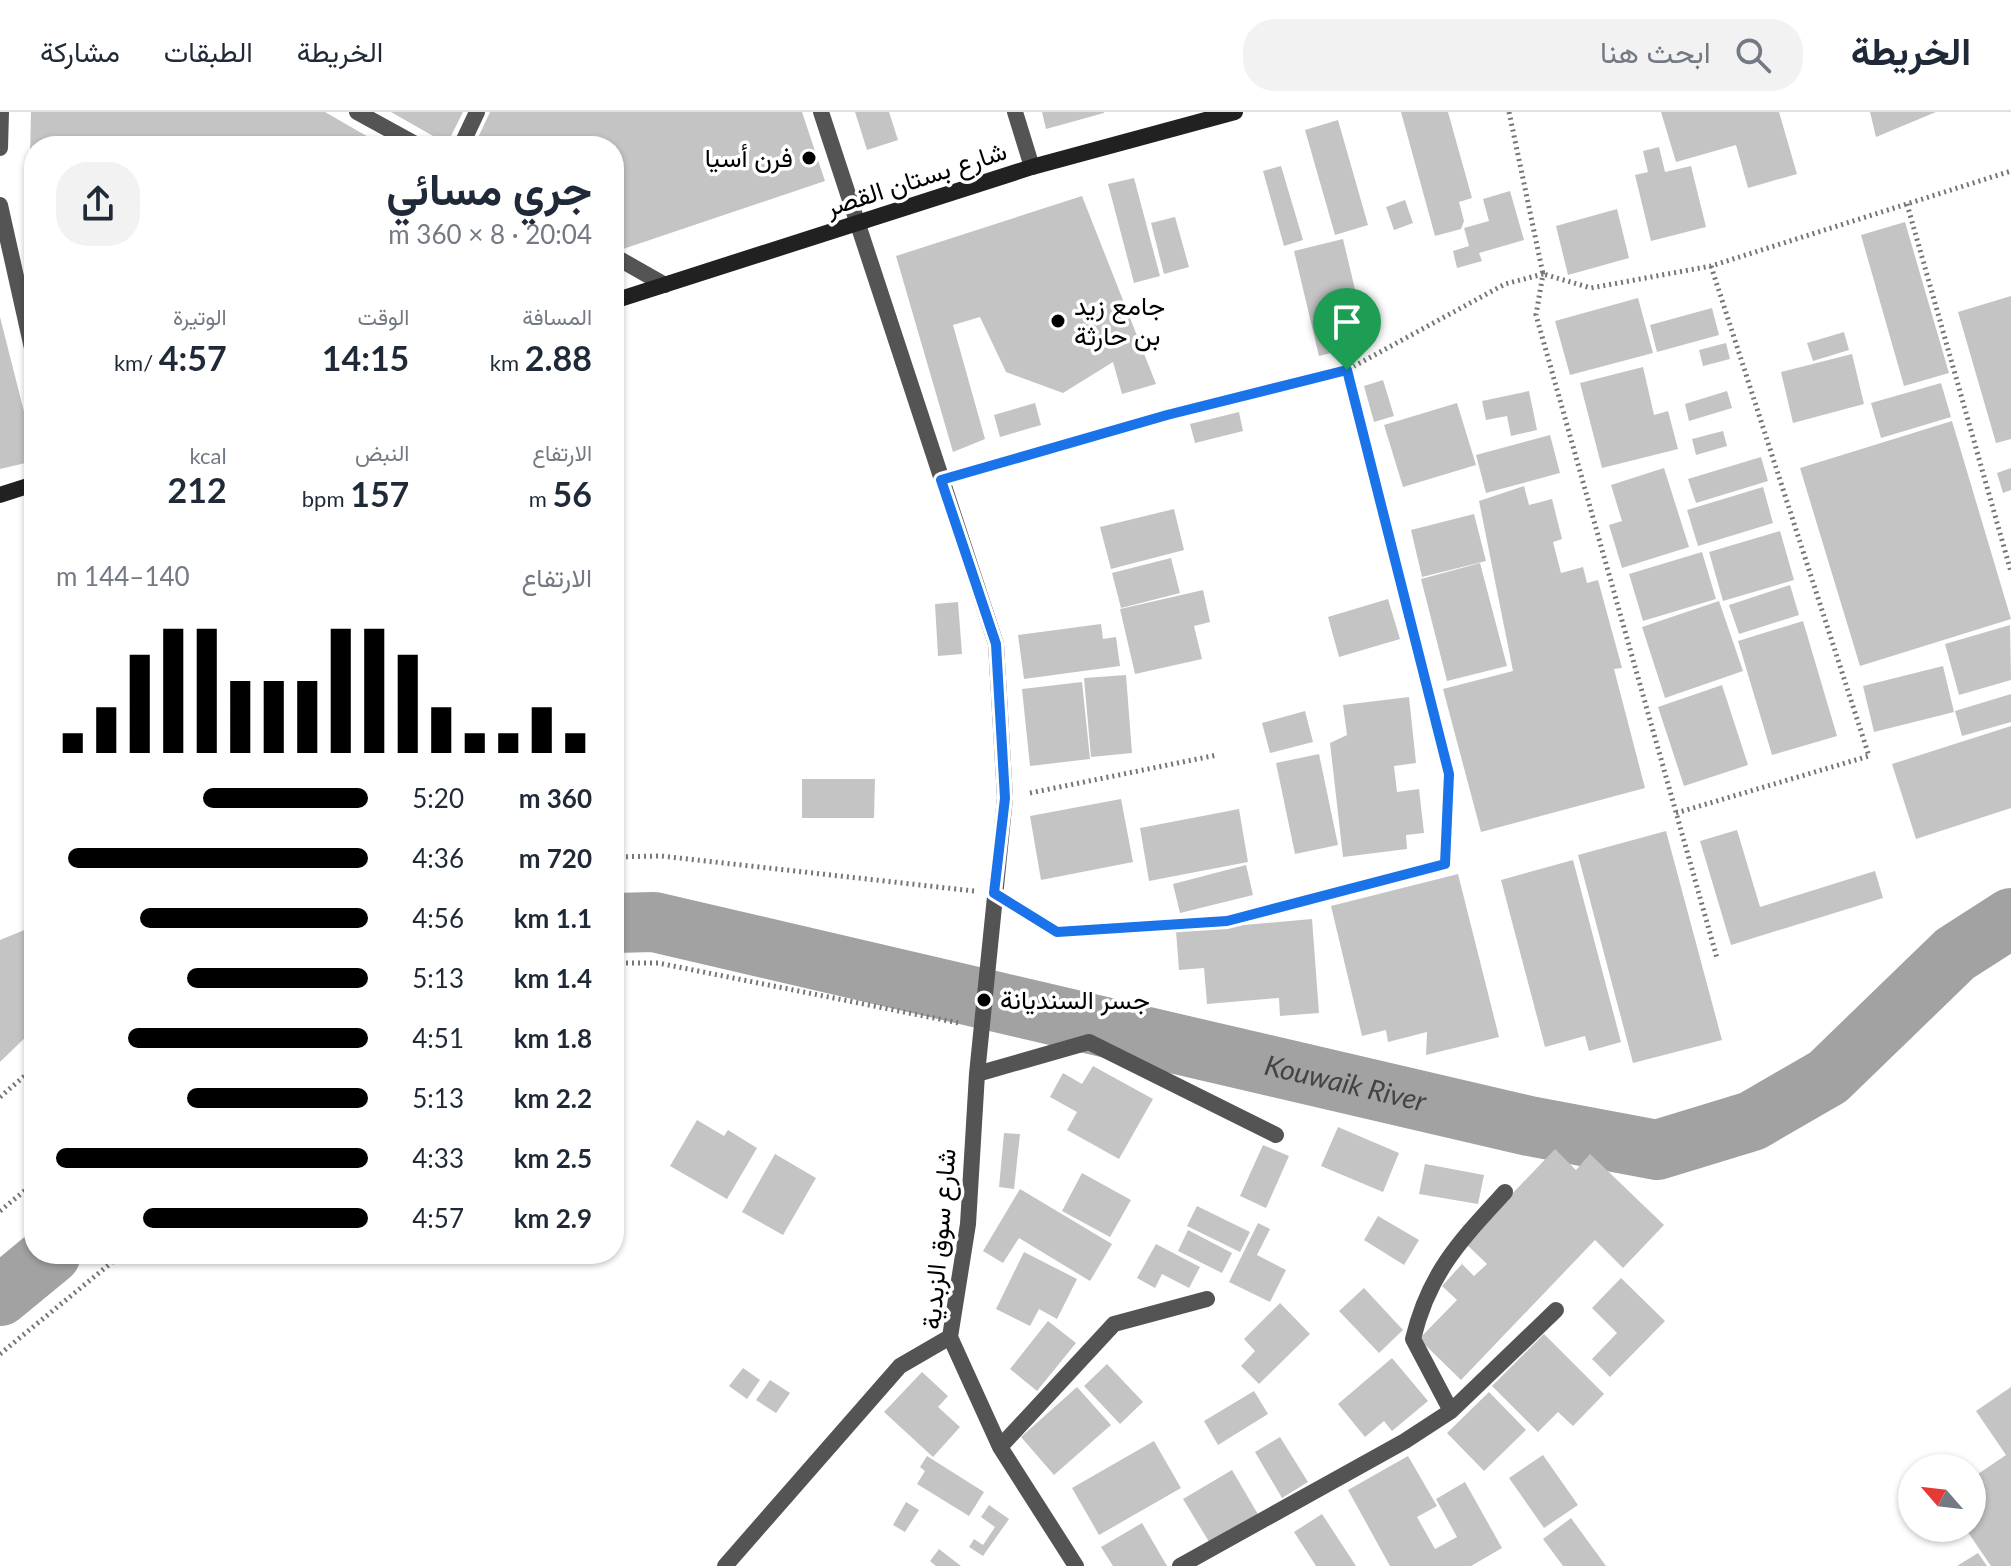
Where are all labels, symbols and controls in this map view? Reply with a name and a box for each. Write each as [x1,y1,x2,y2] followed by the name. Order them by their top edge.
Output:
[1243,19,1803,91] search box
[1851,27,1971,73] text: الخريطة
[1600,33,1711,69] text: ابحث هنا
[1731,33,1775,77] icon: search
[40,34,120,68] text: مشاركة
[164,34,253,68] text: الطبقات
[297,34,383,68] text: الخريطة
[820,134,1011,226] street label: شارع بستان القصر
[705,141,793,174] place label: فرن أسيا
[800,149,818,167] marker: فرن أسيا
[56,162,140,246] button: share
[386,162,592,214] text: جري مسائي
[388,218,592,250] text: 20:04 · 8 × 360 m
[1313,288,1381,370] pin
[1074,289,1165,352] place label: جامع زيد بن حارثة
[1325,300,1369,344] icon: arrive
[173,303,227,330] text: الوتيرة
[358,303,409,330] text: الوقت
[522,303,592,330] text: المسافة
[1049,312,1067,330] marker: جامع زيد بن حارثة
[159,337,227,378] text: 4:57
[322,337,409,378] text: 14:15
[525,337,592,378] text: 2.88
[114,349,159,376] text: /km
[490,349,525,376] text: km
[355,439,409,466] text: النبض
[532,439,592,466] text: الارتفاع
[189,442,227,469] text: kcal
[168,469,227,510] text: 212
[350,473,409,514] text: 157
[553,473,592,514] text: 56
[302,485,350,512] text: bpm
[529,485,553,512] text: m
[56,560,190,592] text: 140–144 m
[521,561,592,593] text: الارتفاع
[412,782,464,814] text: 5:20
[519,782,592,814] text: 360 m
[412,842,464,874] text: 4:36
[519,842,592,874] text: 720 m
[412,902,464,934] text: 4:56
[514,902,592,934] text: 1.1 km
[412,962,464,994] text: 5:13
[514,962,592,994] text: 1.4 km
[1000,983,1150,1016] place label: جسر السنديانة
[975,991,993,1009] marker: جسر السنديانة
[412,1022,464,1054] text: 4:51
[514,1022,592,1054] text: 1.8 km
[1262,1047,1430,1118] water label: Kouwaik River
[412,1082,464,1114] text: 5:13
[514,1082,592,1114] text: 2.2 km
[412,1142,464,1174] text: 4:33
[514,1142,592,1174] text: 2.5 km
[914,1147,965,1331] street label: شارع سوق الزبدية
[412,1202,464,1234] text: 4:57
[514,1202,592,1234] text: 2.9 km
[1898,1454,1986,1542] north arrow
[1898,1454,1986,1542] map controls

